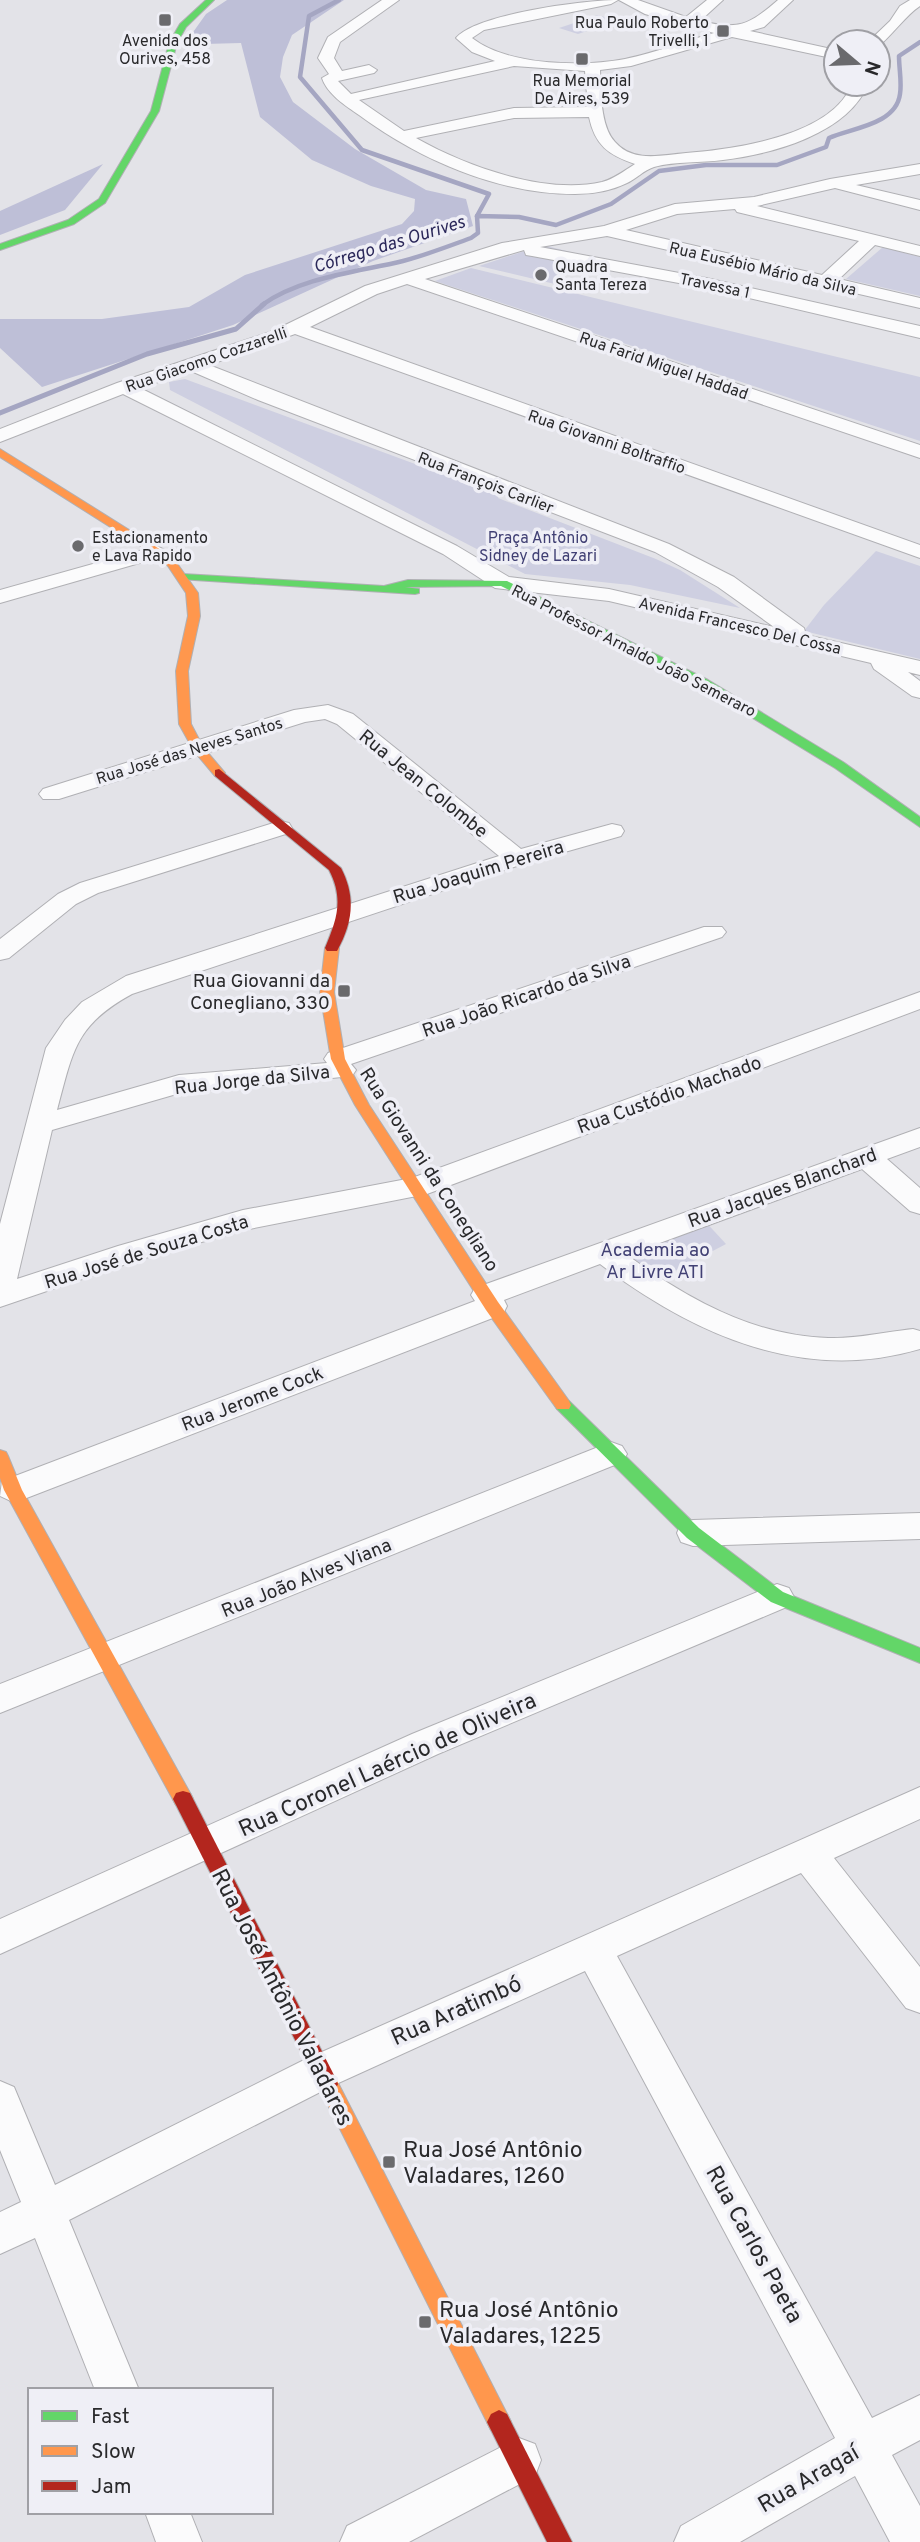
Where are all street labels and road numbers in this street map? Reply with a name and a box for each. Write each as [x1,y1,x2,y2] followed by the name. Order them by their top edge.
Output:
[667,239,858,301] street label: Rua Eusébio Mário da Silva
[677,270,752,304] street label: Travessa 1
[123,324,290,398] street label: Rua Giacomo Cozzarelli
[576,329,750,405] street label: Rua Farid Miguel Haddad
[525,407,688,479] street label: Rua Giovanni Boltraffio
[414,449,556,519] street label: Rua François Carlier
[507,581,759,722] street label: Rua Professor Arnaldo João Semeraro
[636,594,843,660] street label: Avenida Francesco Del Cossa
[94,714,285,790] street label: Rua José das Neves Santos
[353,725,492,844] street label: Rua Jean Colombe
[390,836,567,910] street label: Rua Joaquim Pereira
[419,950,634,1044] street label: Rua João Ricardo da Silva
[574,1051,765,1140] street label: Rua Custódio Machado
[173,1061,331,1101] street label: Rua Jorge da Silva
[353,1064,503,1277] street label: Rua Giovanni da Conegliano
[685,1143,881,1234] street label: Rua Jacques Blanchard
[42,1210,252,1295] street label: Rua José de Souza Costa
[178,1362,327,1438] street label: Rua Jerome Cock
[218,1534,395,1624] street label: Rua João Alves Viana
[235,1687,541,1845] street label: Rua Coronel Laércio de Oliveira
[203,1865,358,2131] street label: Rua José Antônio Valadares
[387,1971,527,2054] street label: Rua Aratimbó
[698,2161,808,2329] street label: Rua Carlos Paeta
[753,2438,867,2521] street label: Rua Aragaí

